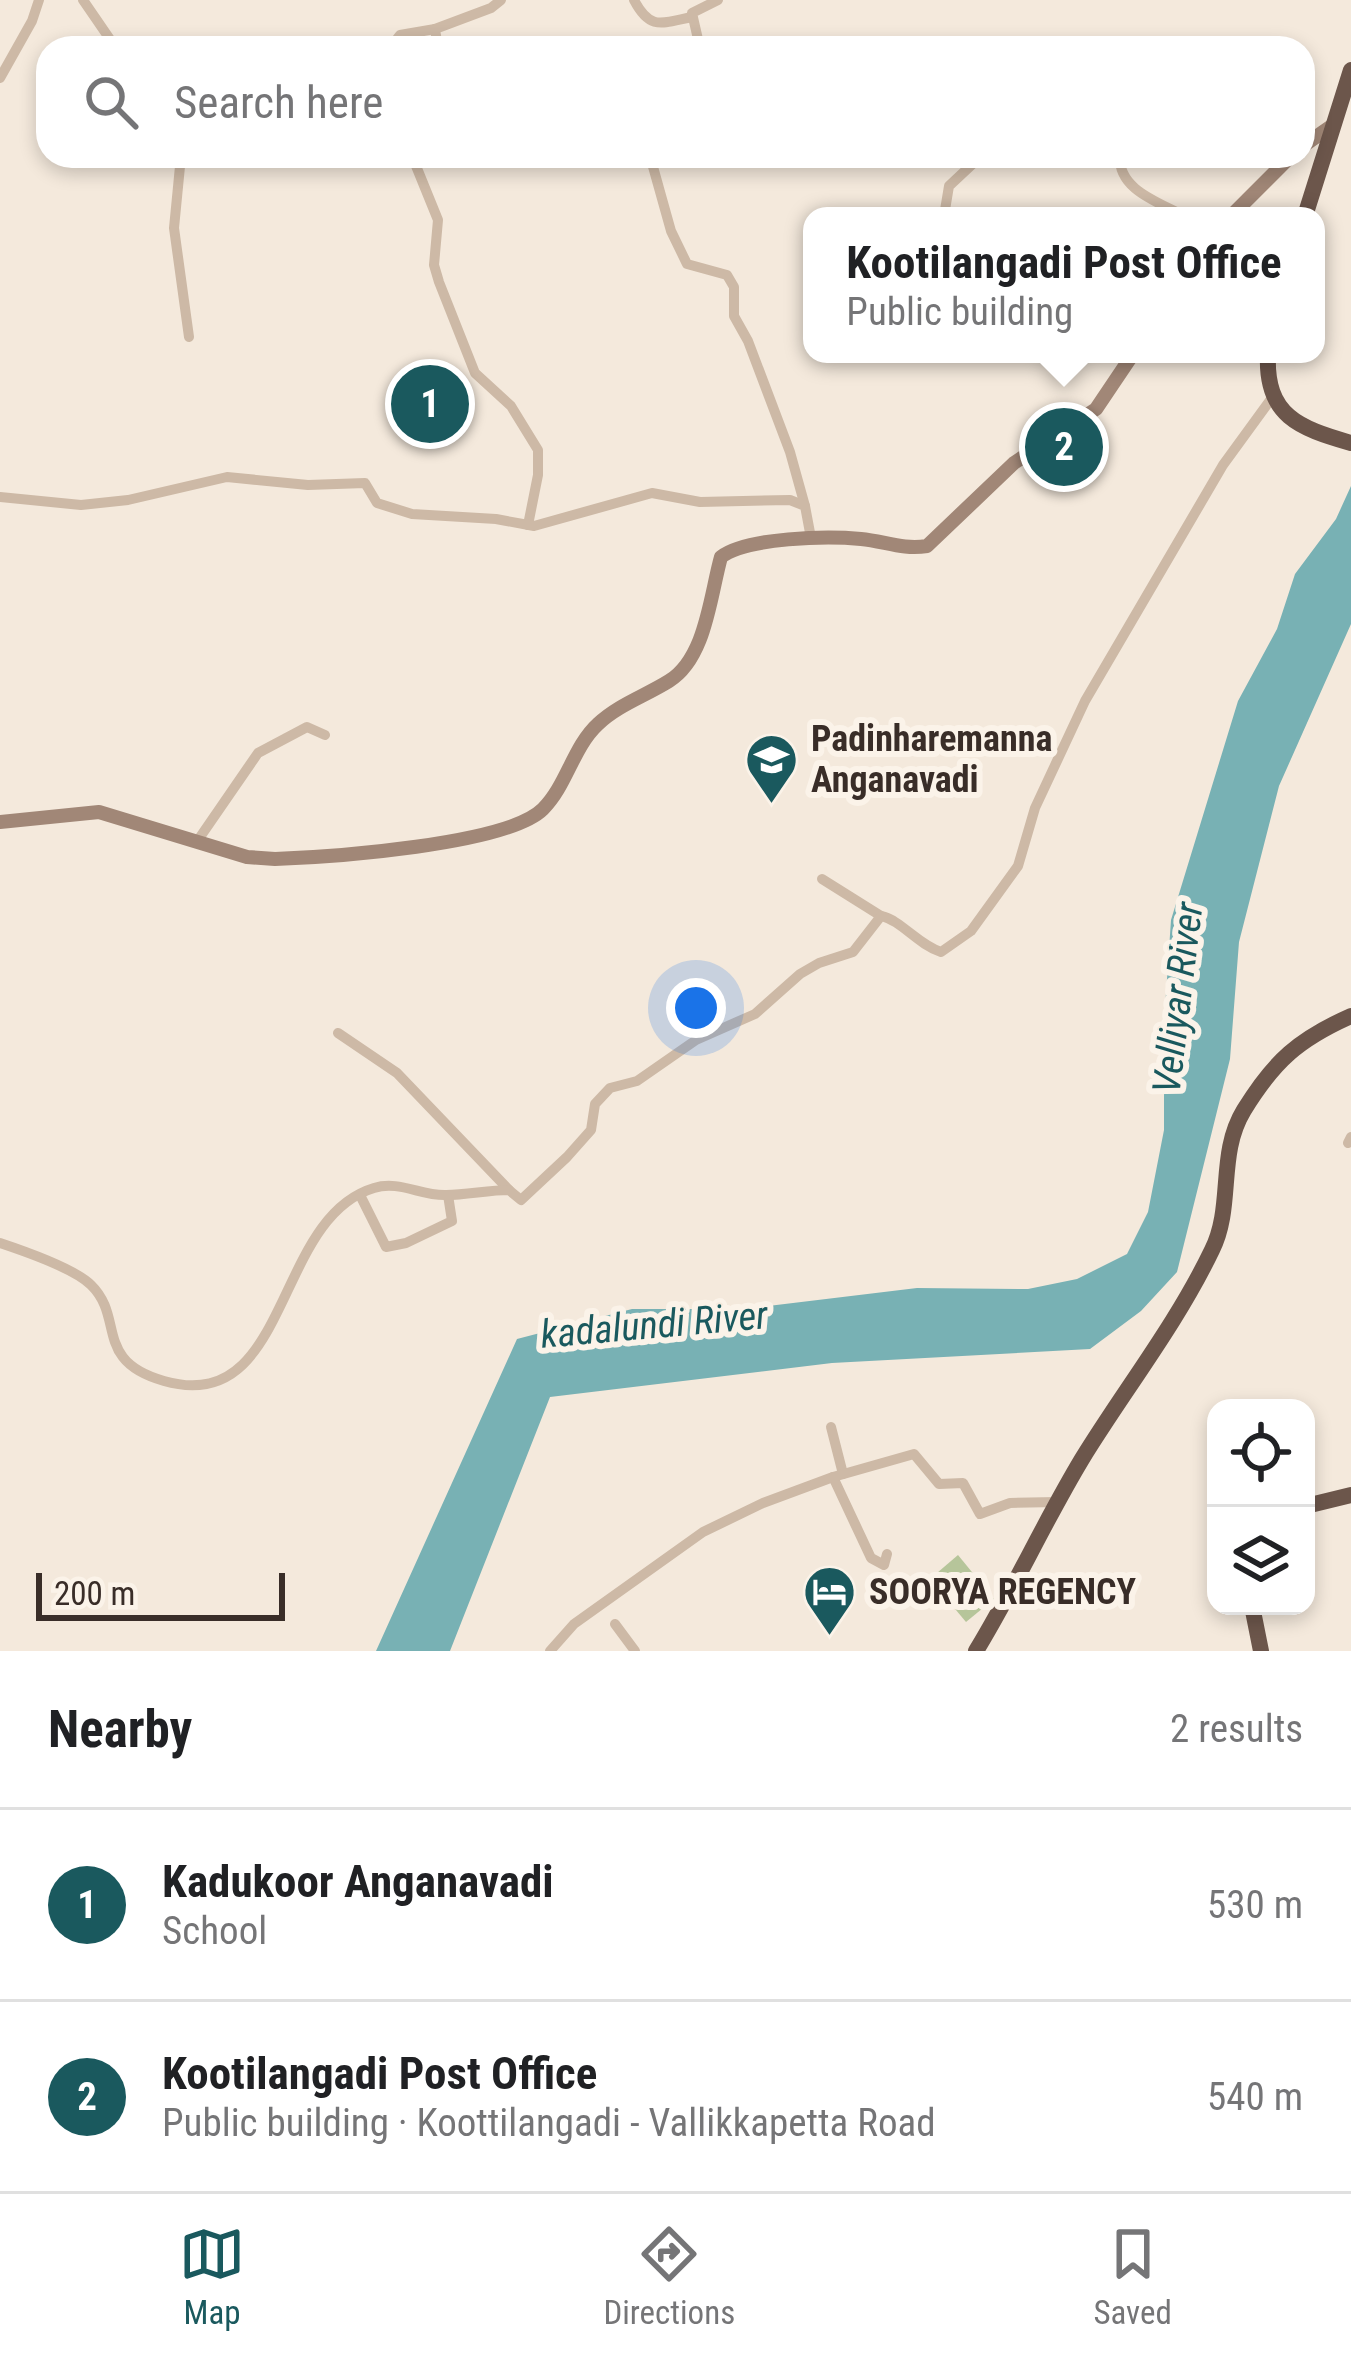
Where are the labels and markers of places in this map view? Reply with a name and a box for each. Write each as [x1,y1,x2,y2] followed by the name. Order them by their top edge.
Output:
[391,359,469,449] pin: 1
[1025,402,1103,492] pin: 2
[811,718,1052,801] place label: Padinharemanna Anganavadi
[744,732,800,806] school or university icon: Padinharemanna Anganavadi
[802,1564,858,1638] hotel icon: SOORYA REGENCY
[869,1571,1137,1613] place label: SOORYA REGENCY

